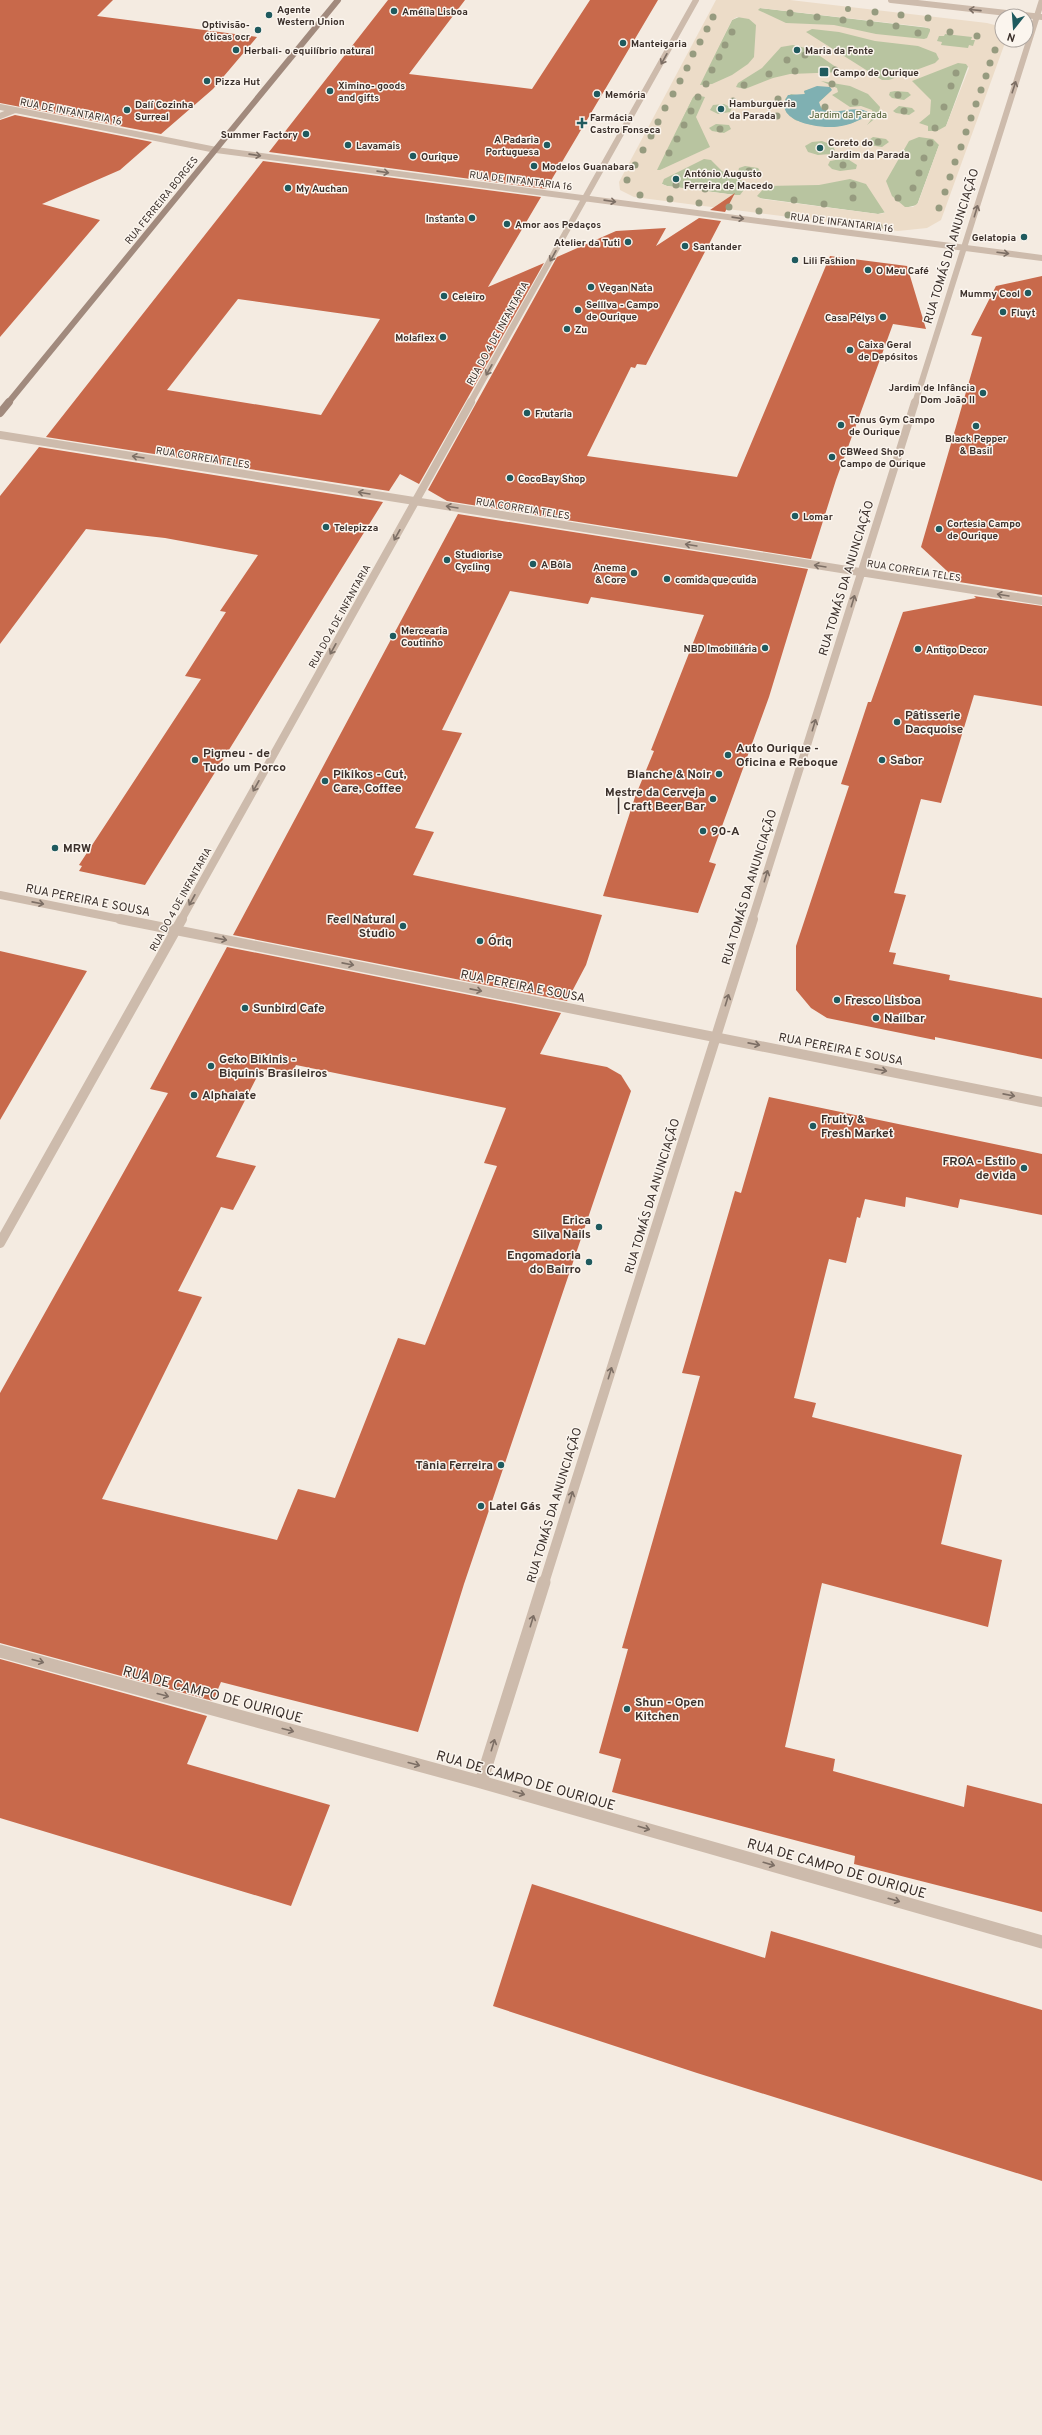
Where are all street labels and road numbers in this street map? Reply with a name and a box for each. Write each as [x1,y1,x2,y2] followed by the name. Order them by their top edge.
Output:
[19,96,123,129] street label: RUA DE INFANTARIA 16
[123,154,202,248] street label: RUA FERREIRA BORGES
[921,167,983,326] street label: RUA TOMÁS DA ANUNCIAÇÃO
[469,169,573,194] street label: RUA DE INFANTARIA 16
[790,211,894,236] street label: RUA DE INFANTARIA 16
[464,279,532,388] street label: RUA DO 4 DE INFANTARIA
[155,445,251,472] street label: RUA CORREIA TELES
[475,496,571,523] street label: RUA CORREIA TELES
[816,499,878,658] street label: RUA TOMÁS DA ANUNCIAÇÃO
[866,558,962,585] street label: RUA CORREIA TELES
[306,562,374,671] street label: RUA DO 4 DE INFANTARIA
[719,808,781,967] street label: RUA TOMÁS DA ANUNCIAÇÃO
[147,845,215,954] street label: RUA DO 4 DE INFANTARIA
[24,881,151,921] street label: RUA PEREIRA E SOUSA
[459,967,586,1007] street label: RUA PEREIRA E SOUSA
[777,1030,904,1070] street label: RUA PEREIRA E SOUSA
[622,1117,684,1276] street label: RUA TOMÁS DA ANUNCIAÇÃO
[524,1426,586,1585] street label: RUA TOMÁS DA ANUNCIAÇÃO
[121,1663,305,1728] street label: RUA DE CAMPO DE OURIQUE
[434,1748,617,1815] street label: RUA DE CAMPO DE OURIQUE
[745,1836,928,1903] street label: RUA DE CAMPO DE OURIQUE

